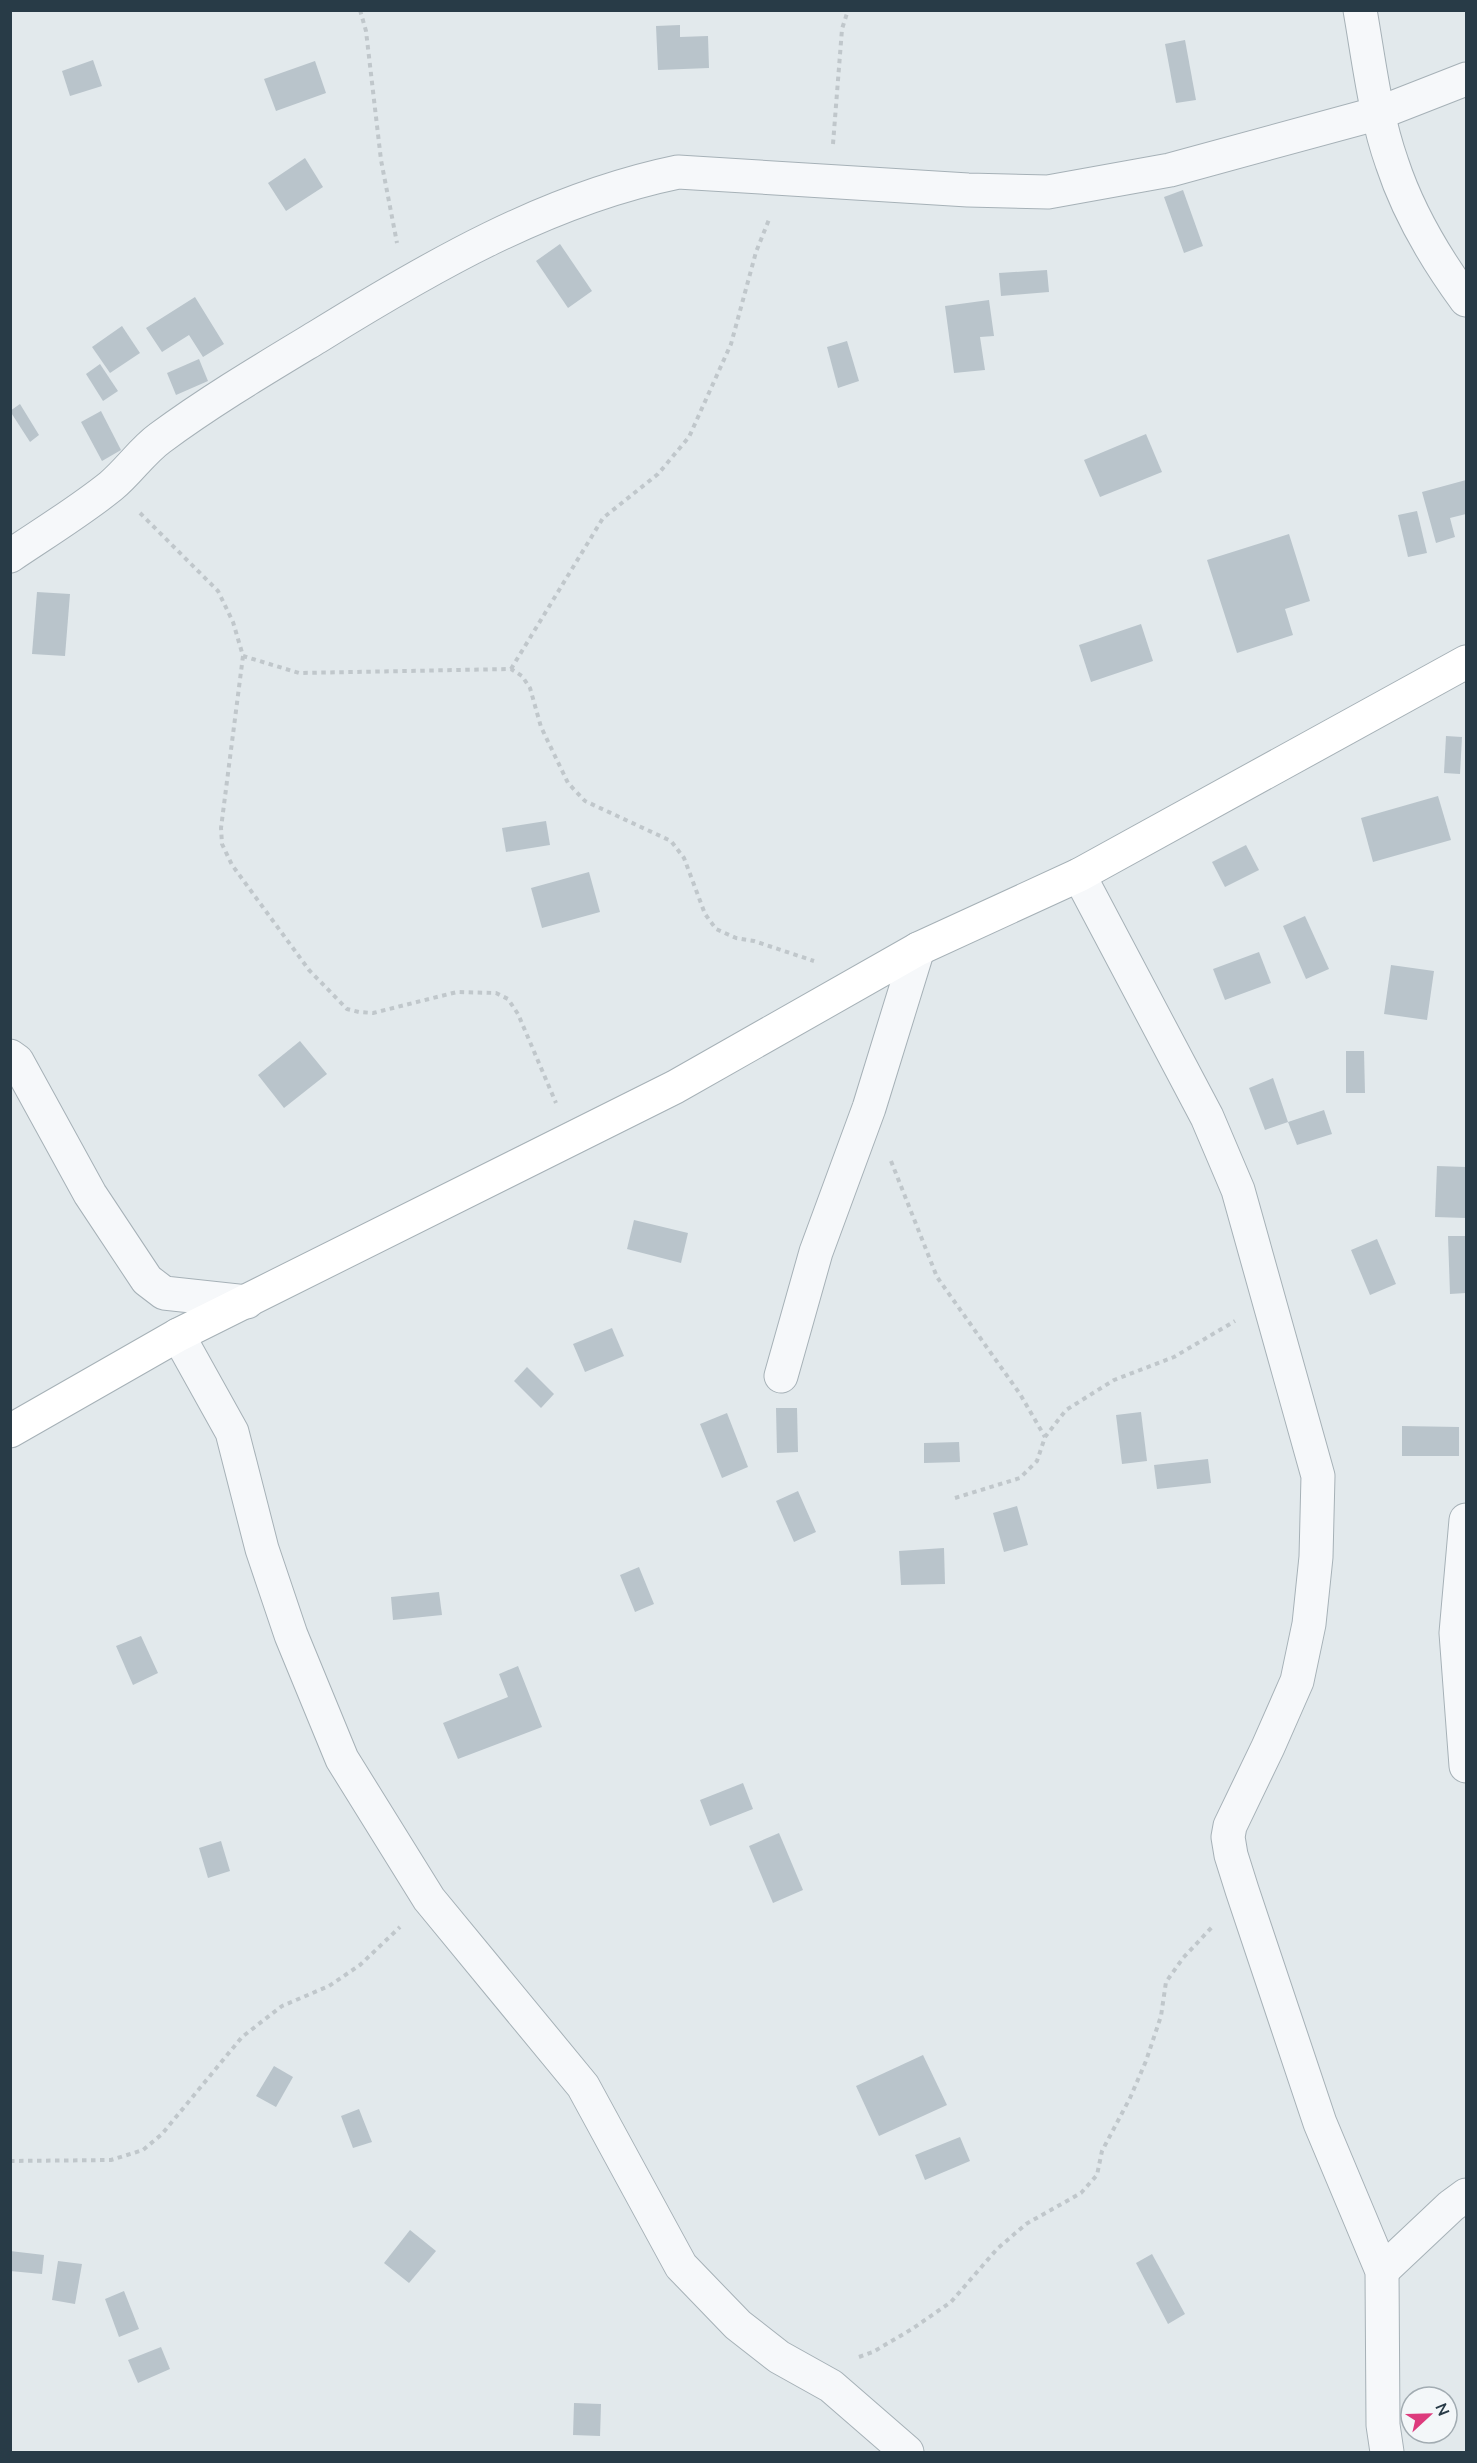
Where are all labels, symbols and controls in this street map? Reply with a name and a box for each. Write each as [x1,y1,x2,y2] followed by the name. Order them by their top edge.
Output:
[1399,2385,1459,2445] north arrow
[1430,2400,1454,2419] text: N

